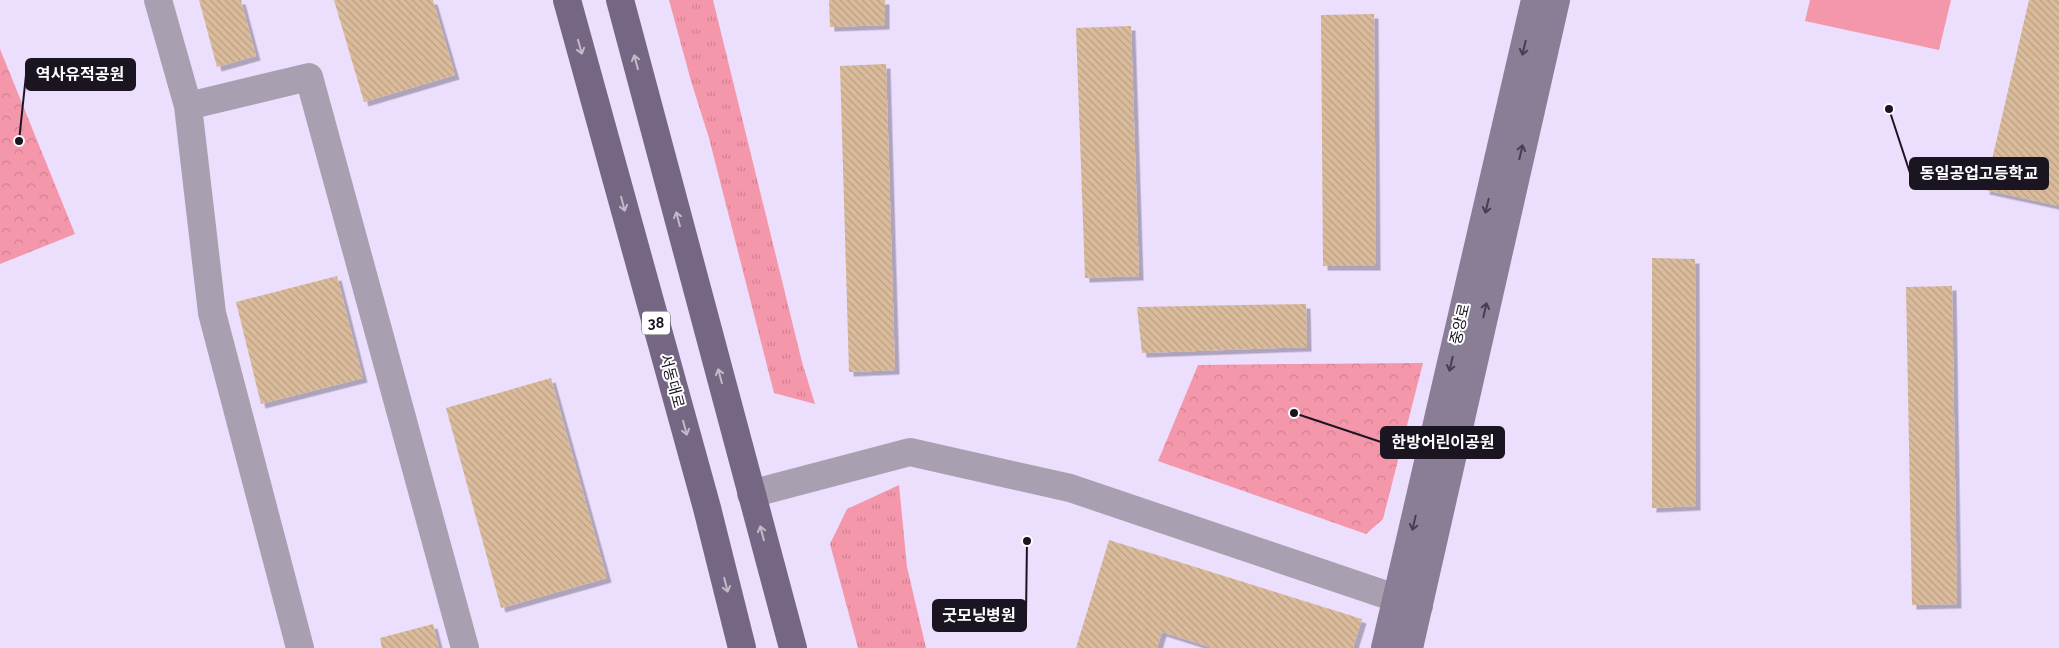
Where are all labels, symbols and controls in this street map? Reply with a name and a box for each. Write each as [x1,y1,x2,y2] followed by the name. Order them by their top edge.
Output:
[575,39,585,55] one-way arrow
[1519,39,1528,55] one-way arrow
[631,55,640,71] one-way arrow
[26,59,135,90] callout: 역사유적공원
[36,65,124,84] text: 역사유적공원
[1517,144,1526,160] one-way arrow
[1910,158,2048,189] callout: 동일공업고등학교
[1920,164,2038,183] text: 동일공업고등학교
[619,195,628,211] one-way arrow
[1482,197,1491,213] one-way arrow
[673,212,682,228] one-way arrow
[1447,302,1473,346] street label: 중앙로
[1481,303,1490,319] one-way arrow
[642,312,670,334] road number: 38
[656,352,688,410] street label: 서동대로
[1446,356,1455,372] one-way arrow
[715,369,724,385] one-way arrow
[681,419,690,435] one-way arrow
[1381,427,1504,458] callout: 한방어린이공원
[1391,433,1495,452] text: 한방어린이공원
[1409,514,1418,530] one-way arrow
[757,526,766,542] one-way arrow
[722,576,731,592] one-way arrow
[933,600,1026,631] callout: 굿모닝병원
[942,606,1016,625] text: 굿모닝병원

